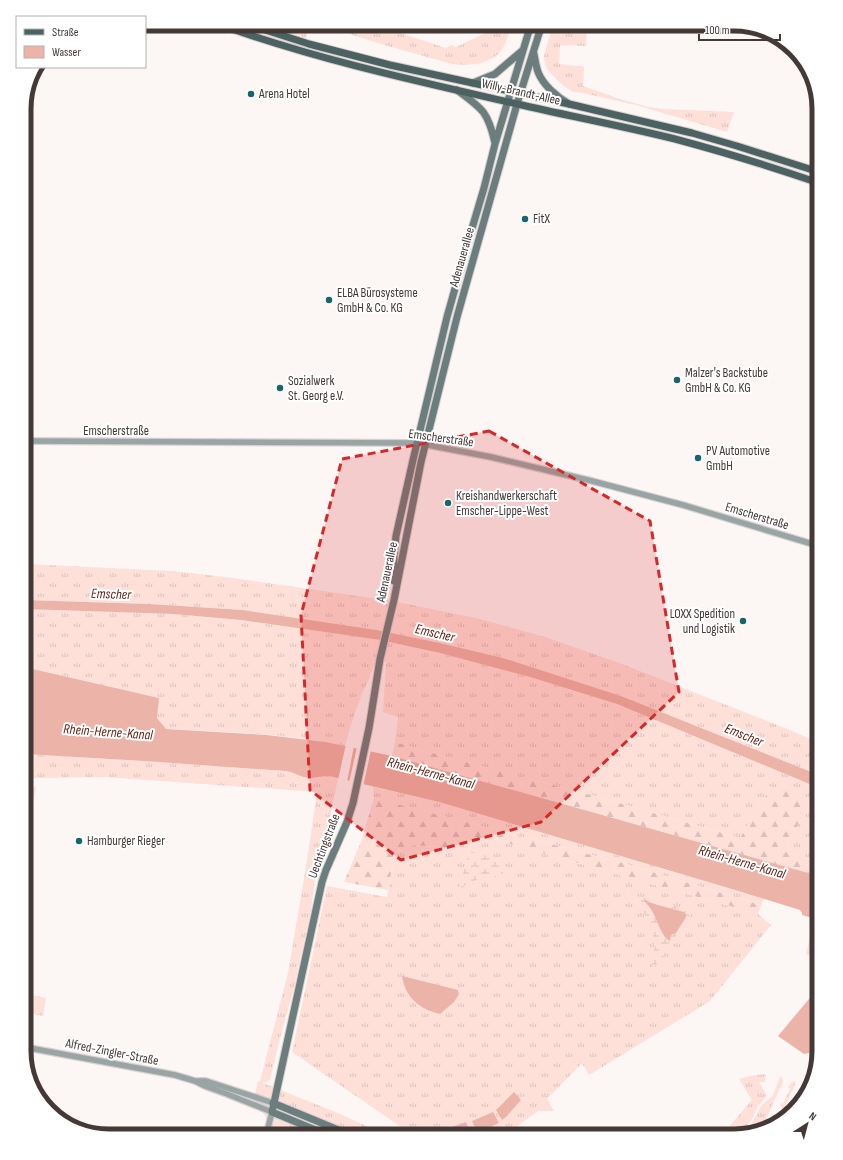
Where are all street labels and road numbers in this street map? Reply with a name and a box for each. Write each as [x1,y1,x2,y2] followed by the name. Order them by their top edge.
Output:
[480,75,562,109] street label: Willy-Brandt-Allee
[446,225,478,290] street label: Adenauerallee
[83,423,149,439] street label: Emscherstraße
[407,426,475,450] street label: Emscherstraße
[723,499,791,533] street label: Emscherstraße
[373,540,401,605] street label: Adenauerallee
[304,812,344,880] street label: Uechtingstraße
[63,1035,160,1069] street label: Alfred-Zingler-Straße

